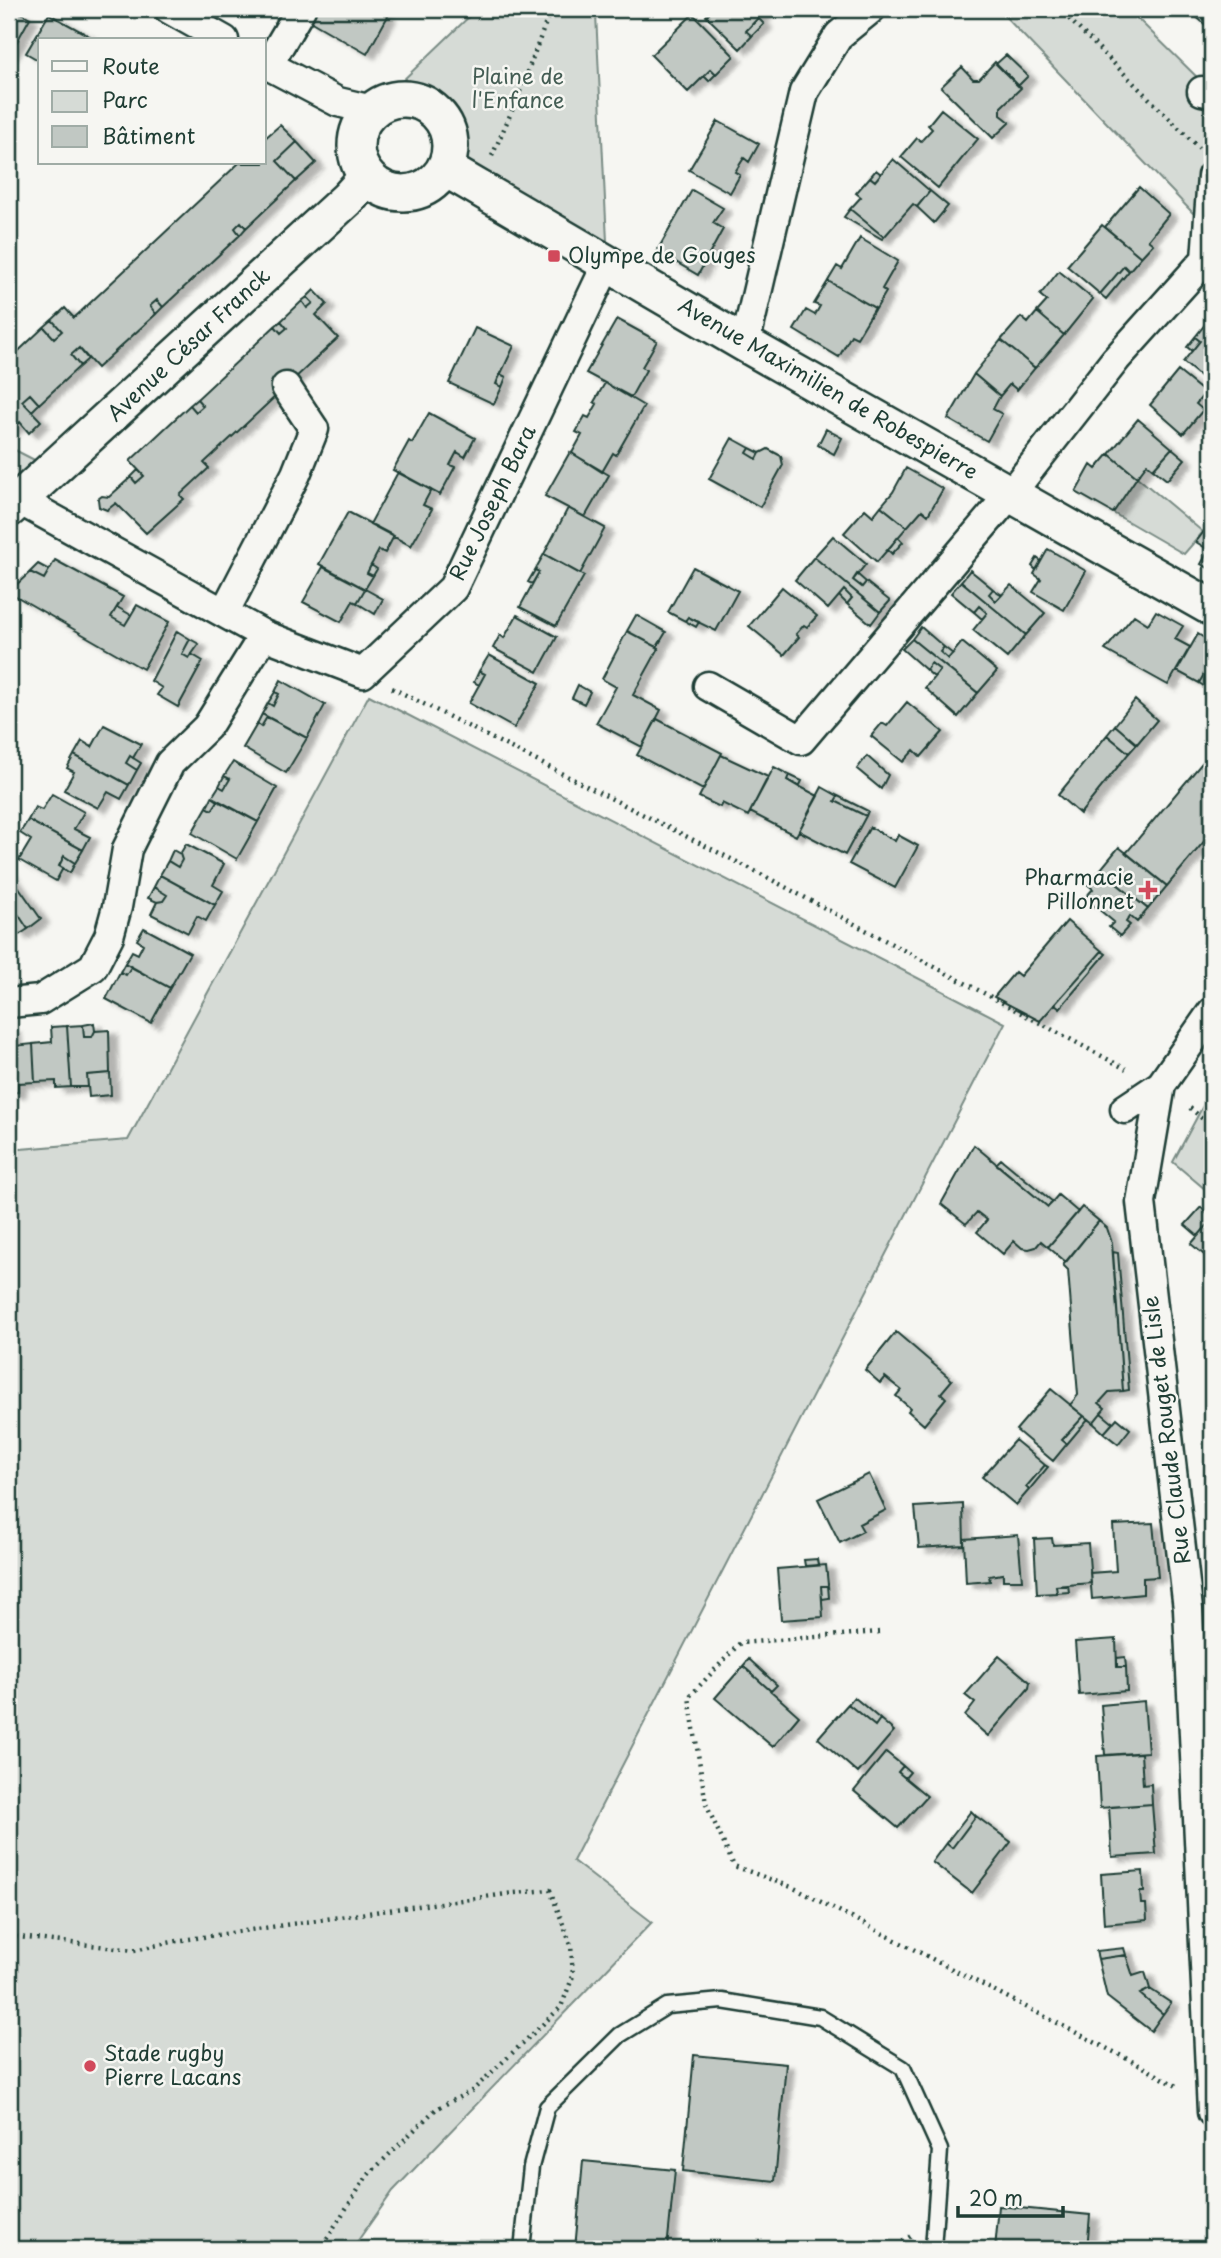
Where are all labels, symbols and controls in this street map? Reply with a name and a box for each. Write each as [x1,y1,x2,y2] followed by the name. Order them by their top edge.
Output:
[38,38,266,164] legend
[102,49,160,81] text: Route
[472,59,564,115] park label: Plaine de l'Enfance
[102,83,148,115] text: Parc
[102,119,195,151] text: Bâtiment
[568,238,756,270] place label: Olympe de Gouges
[546,248,562,264] marker: Olympe de Gouges
[99,259,277,428] street label: Avenue César Franck
[673,288,985,486] street label: Avenue Maximilien de Robespierre
[440,418,543,585] street label: Rue Joseph Bara
[1024,860,1134,916] place label: Pharmacie Pillonnet
[1140,882,1156,898] marker: Pharmacie Pillonnet
[1133,1294,1197,1566] street label: Rue Claude Rouget de Lisle
[104,2036,241,2092] place label: Stade rugby Pierre Lacans
[82,2058,98,2074] marker: Stade rugby Pierre Lacans
[958,2174,1064,2218] scale bar
[969,2181,1023,2213] text: 20 m

